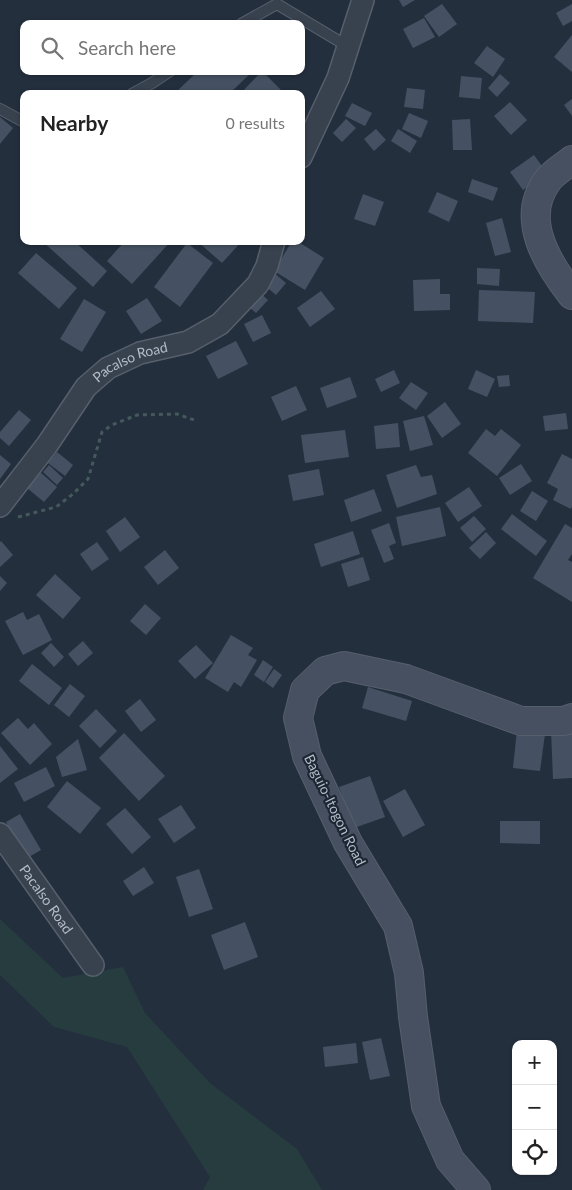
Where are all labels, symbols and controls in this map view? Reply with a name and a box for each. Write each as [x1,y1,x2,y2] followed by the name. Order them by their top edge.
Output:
[20,20,305,75] search box
[38,34,66,62] icon: search
[78,36,176,59] text: Search here
[40,110,108,135] text: Nearby
[225,113,285,132] text: 0 results
[89,338,169,385] street label: Pacalso Road
[301,751,370,868] street label: Baguio-Itogon Road
[16,861,77,937] street label: Pacalso Road
[512,1040,557,1175] map controls
[512,1040,557,1085] button: +
[512,1085,557,1130] button: −
[512,1130,557,1175] button: locate

